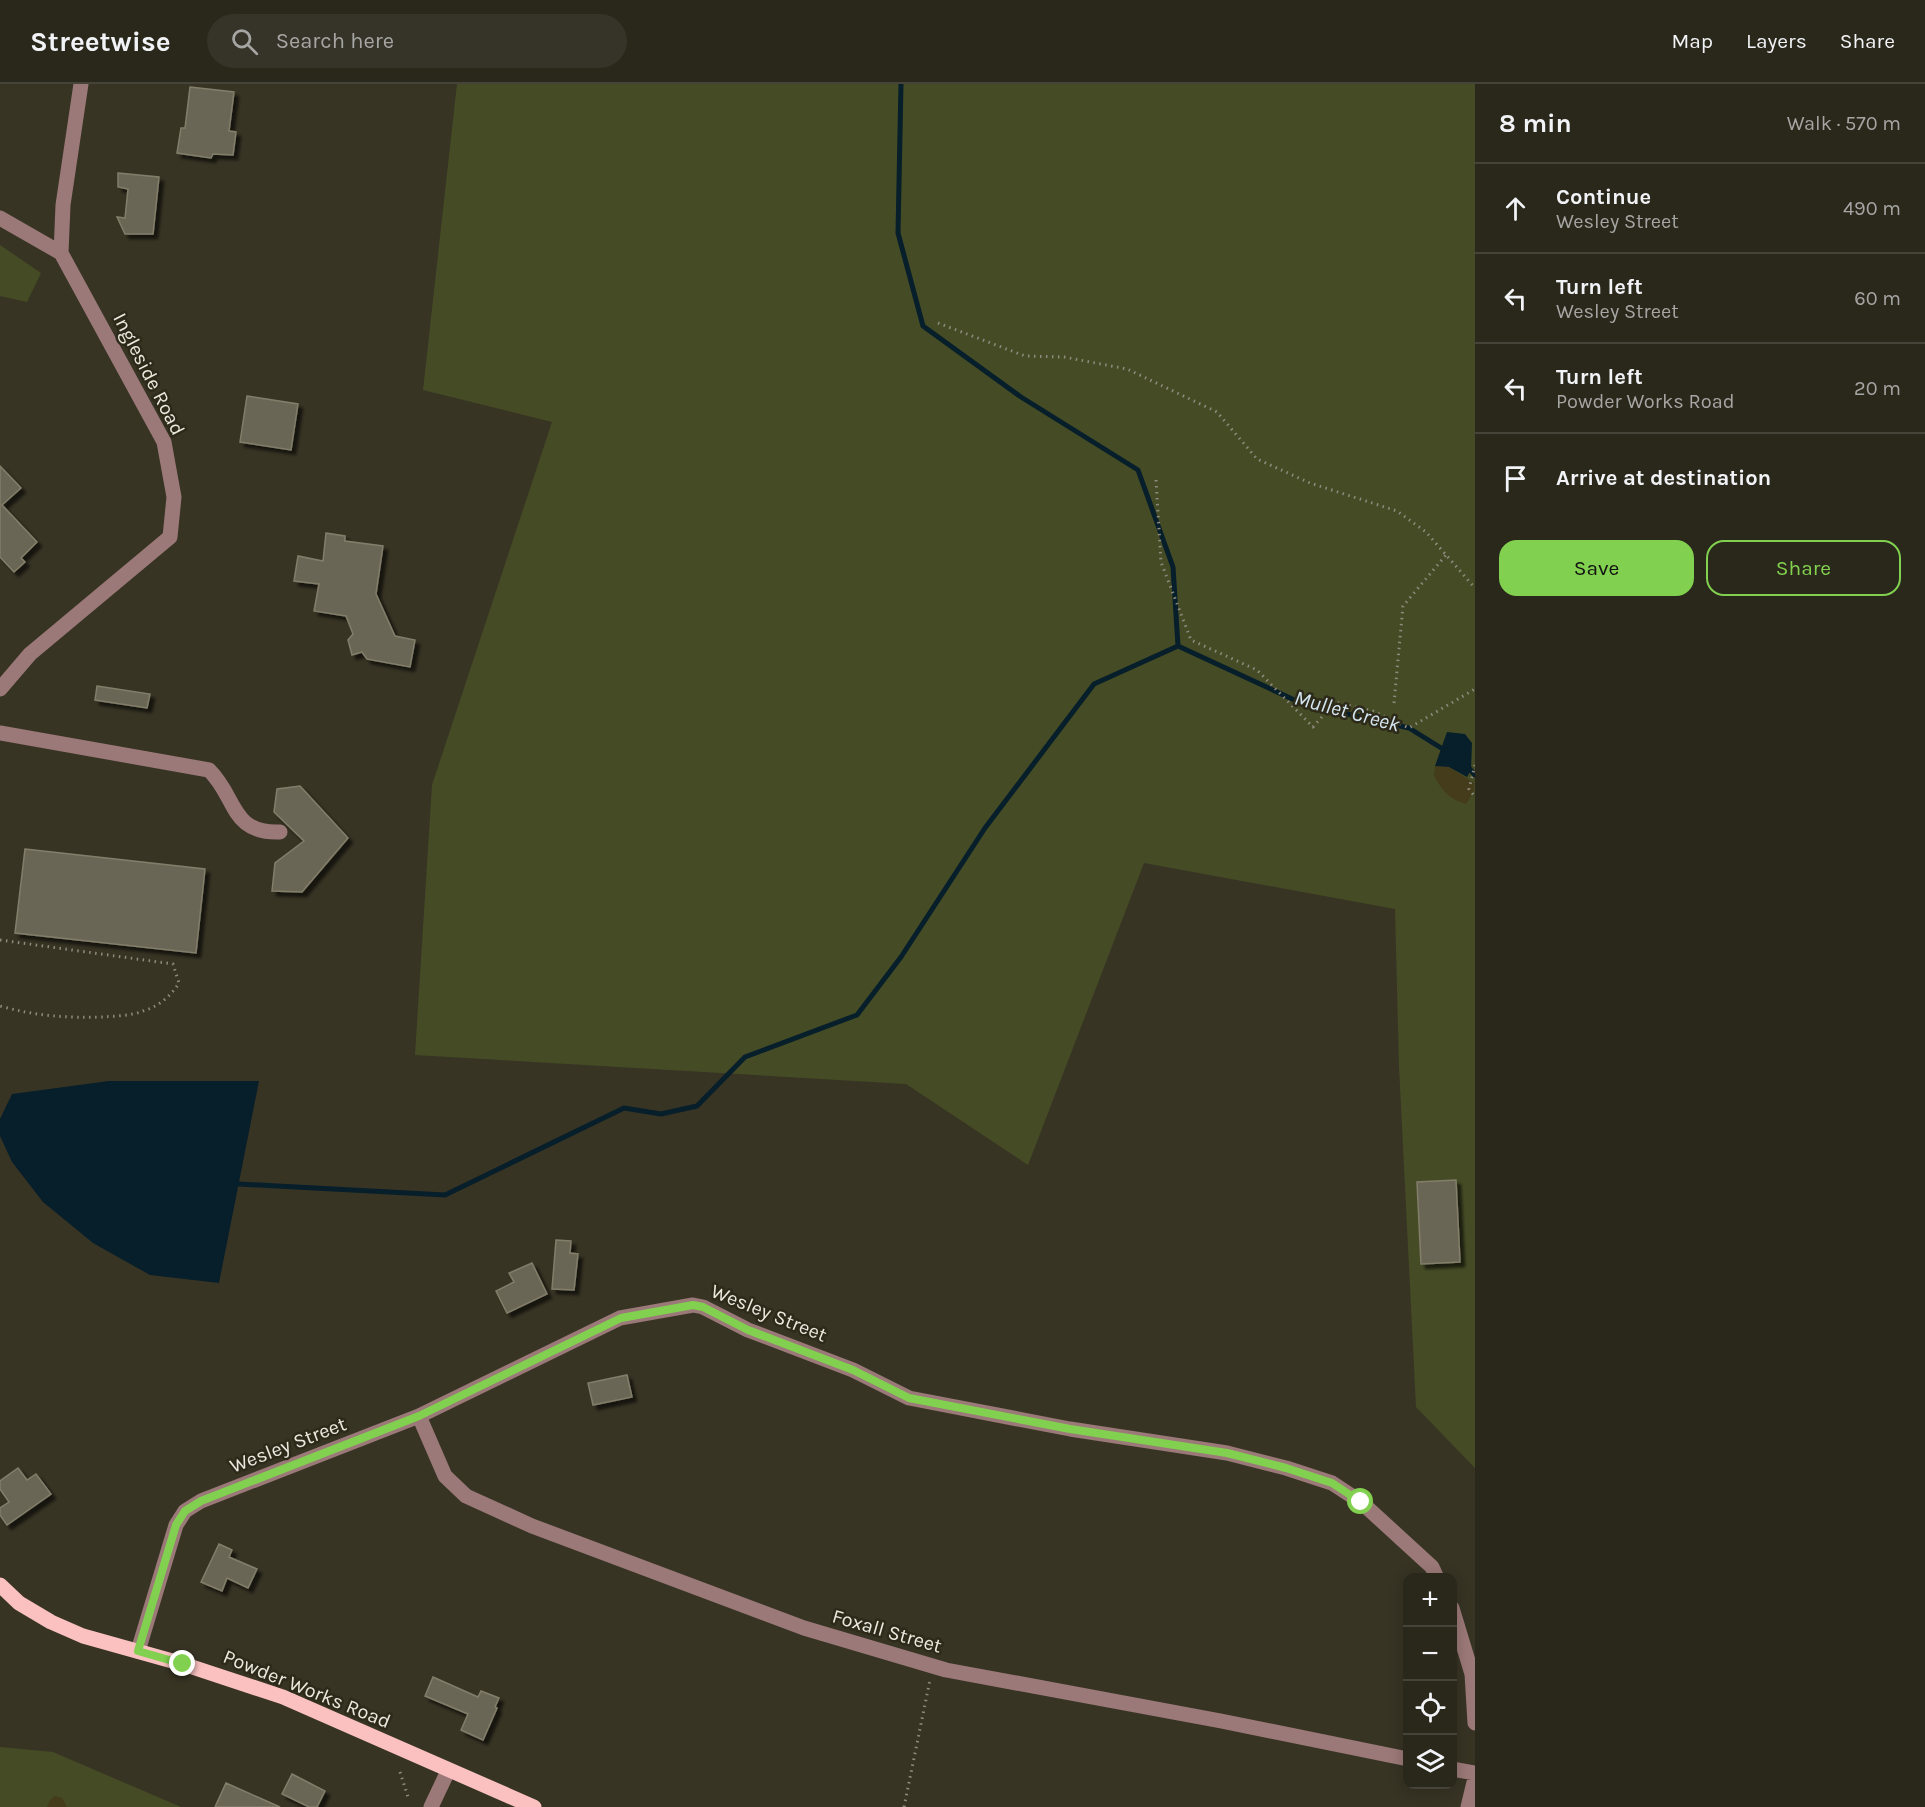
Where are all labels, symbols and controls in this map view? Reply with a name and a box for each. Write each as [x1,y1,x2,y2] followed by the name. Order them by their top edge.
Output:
[207,14,627,68] search box
[30,25,171,58] text: Streetwise
[228,25,261,58] icon: search
[276,28,394,54] text: Search here
[1671,29,1713,53] text: Map
[1746,29,1807,53] text: Layers
[1840,29,1895,53] text: Share
[1499,108,1572,139] text: 8 min
[1787,112,1901,135] text: Walk · 570 m
[1556,184,1651,210] text: Continue
[1499,192,1532,225] icon: ahead
[1843,197,1901,220] text: 490 m
[1556,210,1679,233] text: Wesley Street
[1556,274,1643,300] text: Turn left
[1499,282,1532,315] icon: left
[1854,287,1901,310] text: 60 m
[1556,300,1679,323] text: Wesley Street
[108,309,190,439] street label: Ingleside Road
[1556,364,1643,390] text: Turn left
[1499,372,1532,405] icon: left
[1854,377,1901,400] text: 20 m
[1556,390,1735,413] text: Powder Works Road
[1499,462,1532,495] icon: arrive
[1556,465,1771,491] text: Arrive at destination
[1499,540,1694,596] button: Save
[1706,540,1901,596] button: Share
[1292,685,1403,737] water label: Mullet Creek
[708,1279,831,1347] street label: Wesley Street
[227,1412,350,1478] street label: Wesley Street
[1347,1488,1373,1514] route start
[1403,1573,1457,1789] map controls
[1403,1573,1457,1627] button: +
[830,1604,945,1658] street label: Foxall Street
[1403,1627,1457,1681] button: −
[220,1645,394,1733] street label: Powder Works Road
[169,1650,195,1676] route end
[1403,1681,1457,1735] button: locate
[1403,1735,1457,1789] button: layers

